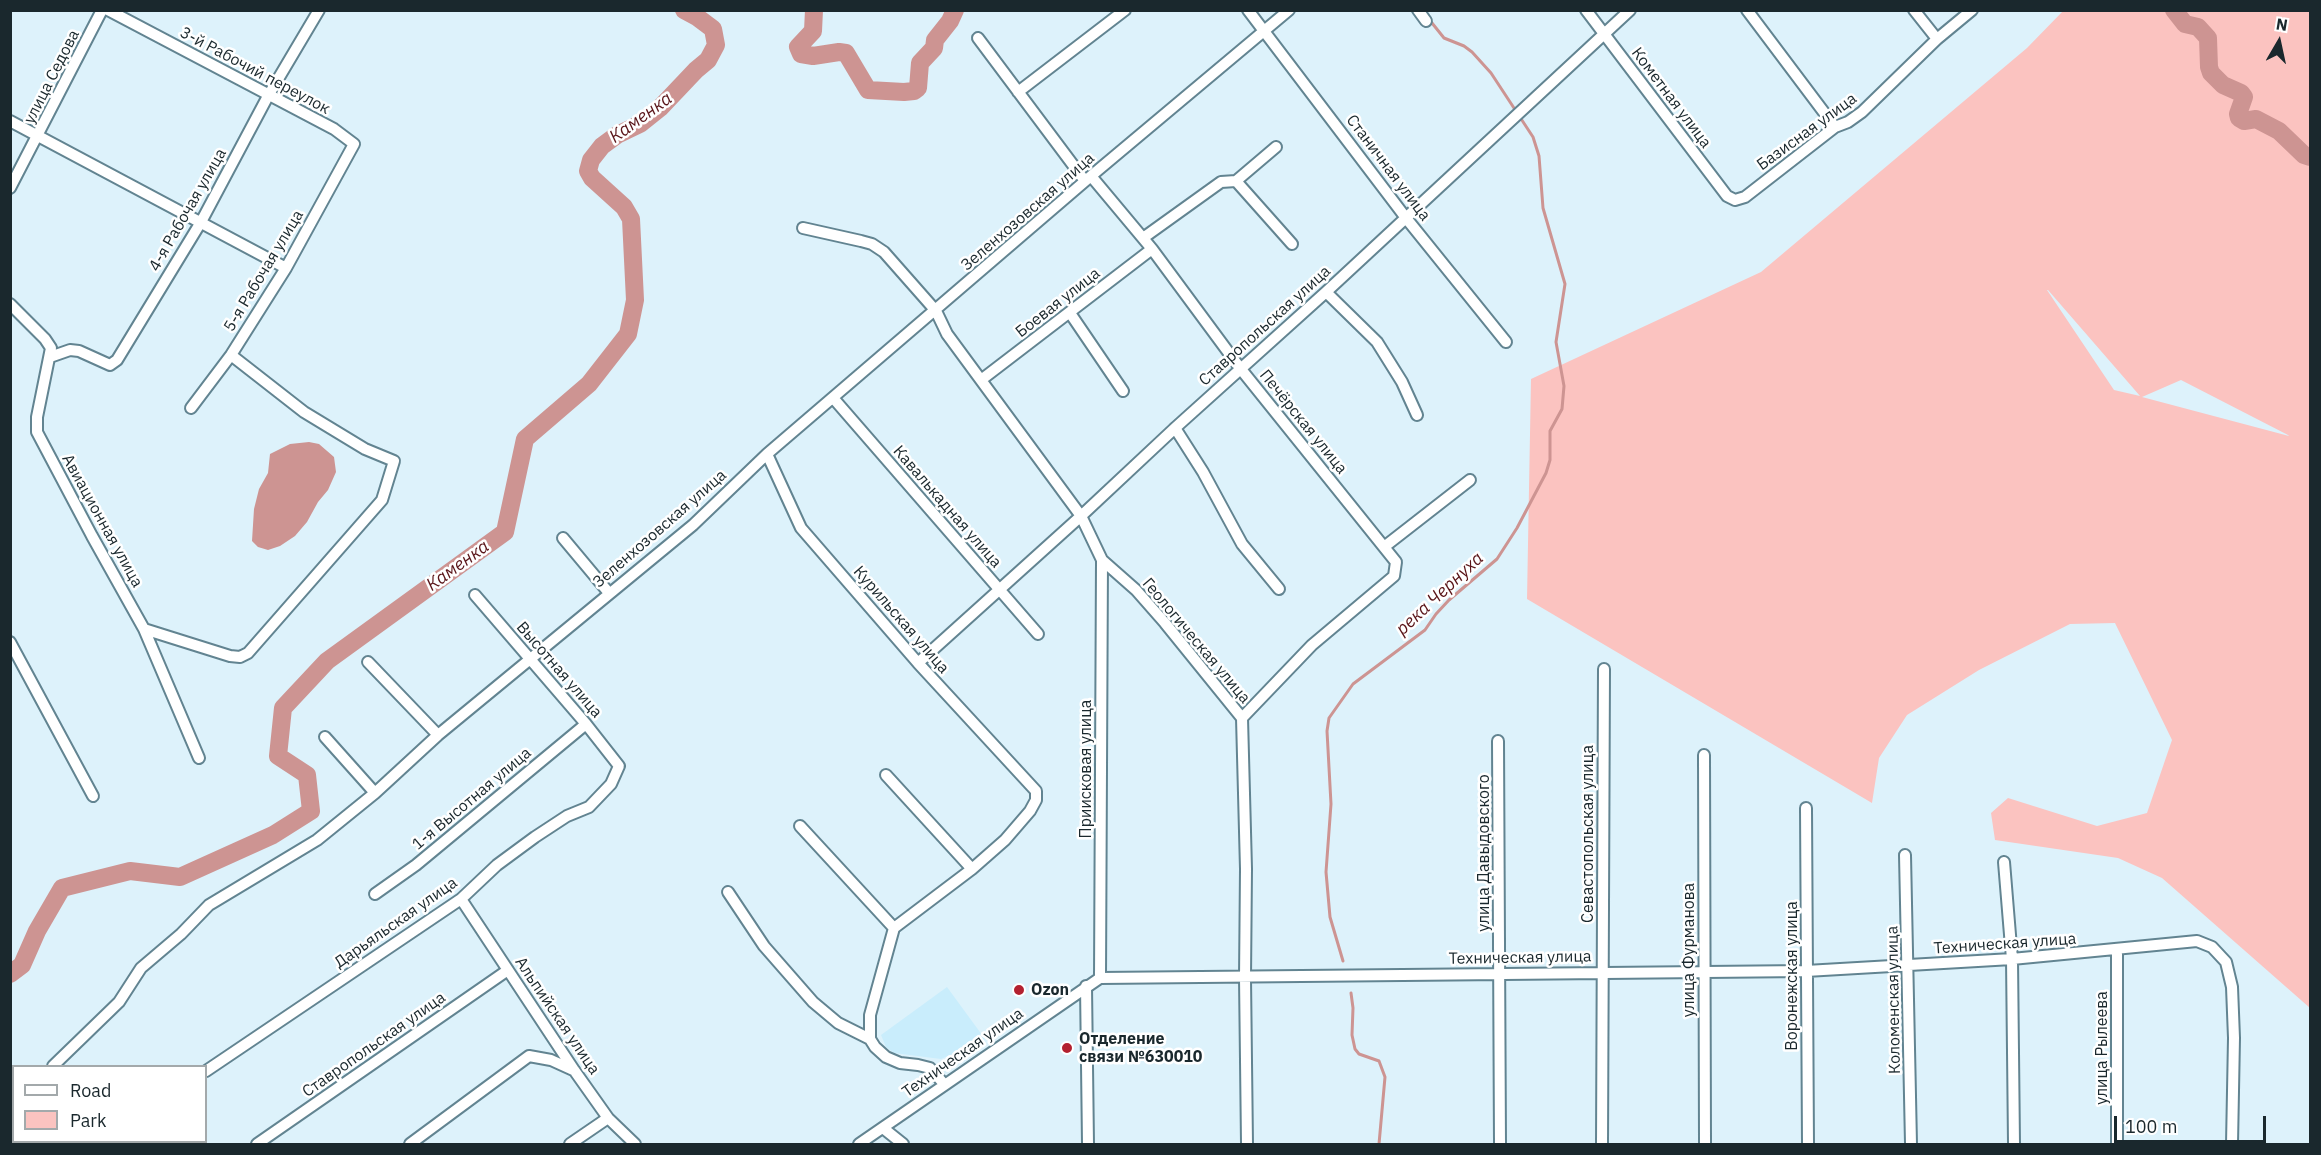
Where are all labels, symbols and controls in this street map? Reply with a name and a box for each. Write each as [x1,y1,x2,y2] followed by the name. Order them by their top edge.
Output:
[2249,12,2309,72] north arrow
[2275,13,2289,35] text: N
[177,23,333,119] street label: 3-й Рабочий переулок
[20,27,84,127] street label: улица Седова
[1627,44,1715,152] street label: Кометная улица
[605,88,677,148] water label: Каменка
[1753,89,1861,175] street label: Базисная улица
[1342,111,1434,225] street label: Станичная улица
[145,145,231,275] street label: 4-я Рабочая улица
[958,149,1098,275] street label: Зеленхозовская улица
[220,207,308,335] street label: 5-я Рабочая улица
[1195,262,1335,390] street label: Ставропольская улица
[1012,264,1104,342] street label: Боевая улица
[1255,366,1351,478] street label: Печёрская улица
[889,442,1005,572] street label: Кавалькадная улица
[57,451,147,591] street label: Авиационная улица
[590,466,730,592] street label: Зеленхозовская улица
[422,536,494,596] water label: Каменка
[1392,548,1488,640] water label: река Чернуха
[849,562,953,678] street label: Курильская улица
[1138,574,1254,708] street label: Геологическая улица
[512,618,606,722] street label: Высотная улица
[1076,700,1096,838] street label: Приисковая улица
[409,744,535,854] street label: 1-я Высотная улица
[1578,745,1598,923] street label: Севастопольская улица
[1474,774,1494,932] street label: улица Давыдовского
[331,873,461,973] street label: Дарьяльская улица
[1679,883,1699,1017] street label: улица Фурманова
[1782,901,1802,1051] street label: Воронежская улица
[1883,926,1905,1074] street label: Коломенская улица
[1933,929,2077,959] street label: Техническая улица
[1448,947,1592,969] street label: Техническая улица
[511,954,603,1078] street label: Альпийская улица
[1031,980,1069,1000] place label: Ozon
[1012,983,1026,997] marker: Ozon
[299,988,449,1102] street label: Ставропольская улица
[2092,991,2112,1105] street label: улица Рылеева
[899,1004,1027,1102] street label: Техническая улица
[1079,1029,1202,1067] place label: Отделение связи №630010
[1060,1041,1074,1055] marker: Отделение связи №630010
[12,1065,207,1143] legend
[70,1079,111,1102] text: Road
[2117,1104,2268,1142] scale bar
[70,1109,106,1132] text: Park
[2125,1115,2177,1138] text: 100 m

